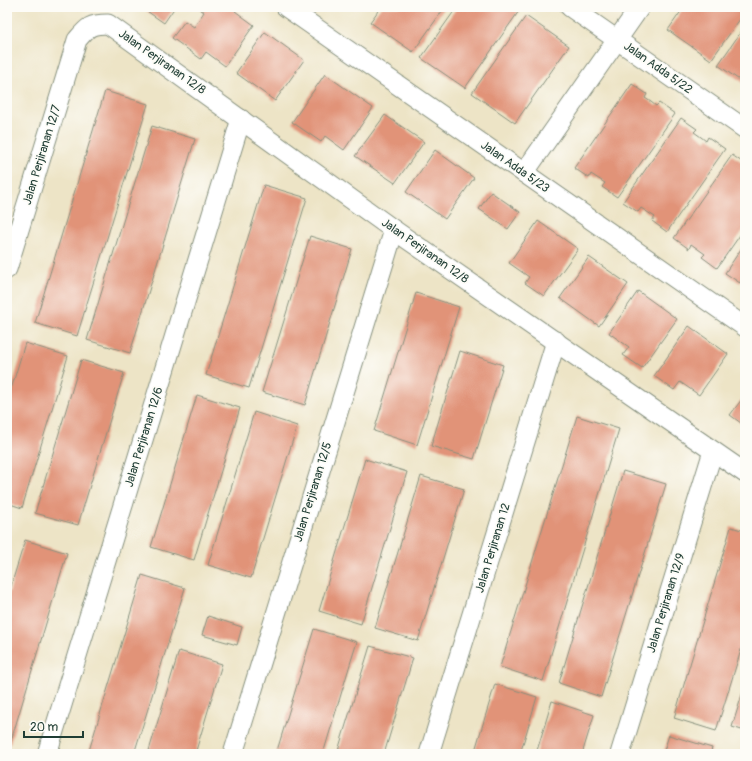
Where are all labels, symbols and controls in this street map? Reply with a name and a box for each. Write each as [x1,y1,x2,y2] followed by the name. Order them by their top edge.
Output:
[115,26,209,98] street label: Jalan Perjiranan 12/8
[621,39,696,97] street label: Jalan Adda 5/22
[20,103,64,207] street label: Jalan Perjiranan 12/7
[478,138,552,196] street label: Jalan Adda 5/23
[378,215,472,287] street label: Jalan Perjiranan 12/8
[122,385,166,489] street label: Jalan Perjiranan 12/6
[291,440,335,544] street label: Jalan Perjiranan 12/5
[472,501,514,595] street label: Jalan Perjiranan 12
[644,551,688,655] street label: Jalan Perjiranan 12/9
[24,713,83,739] scale bar
[30,720,59,735] text: 20 m

